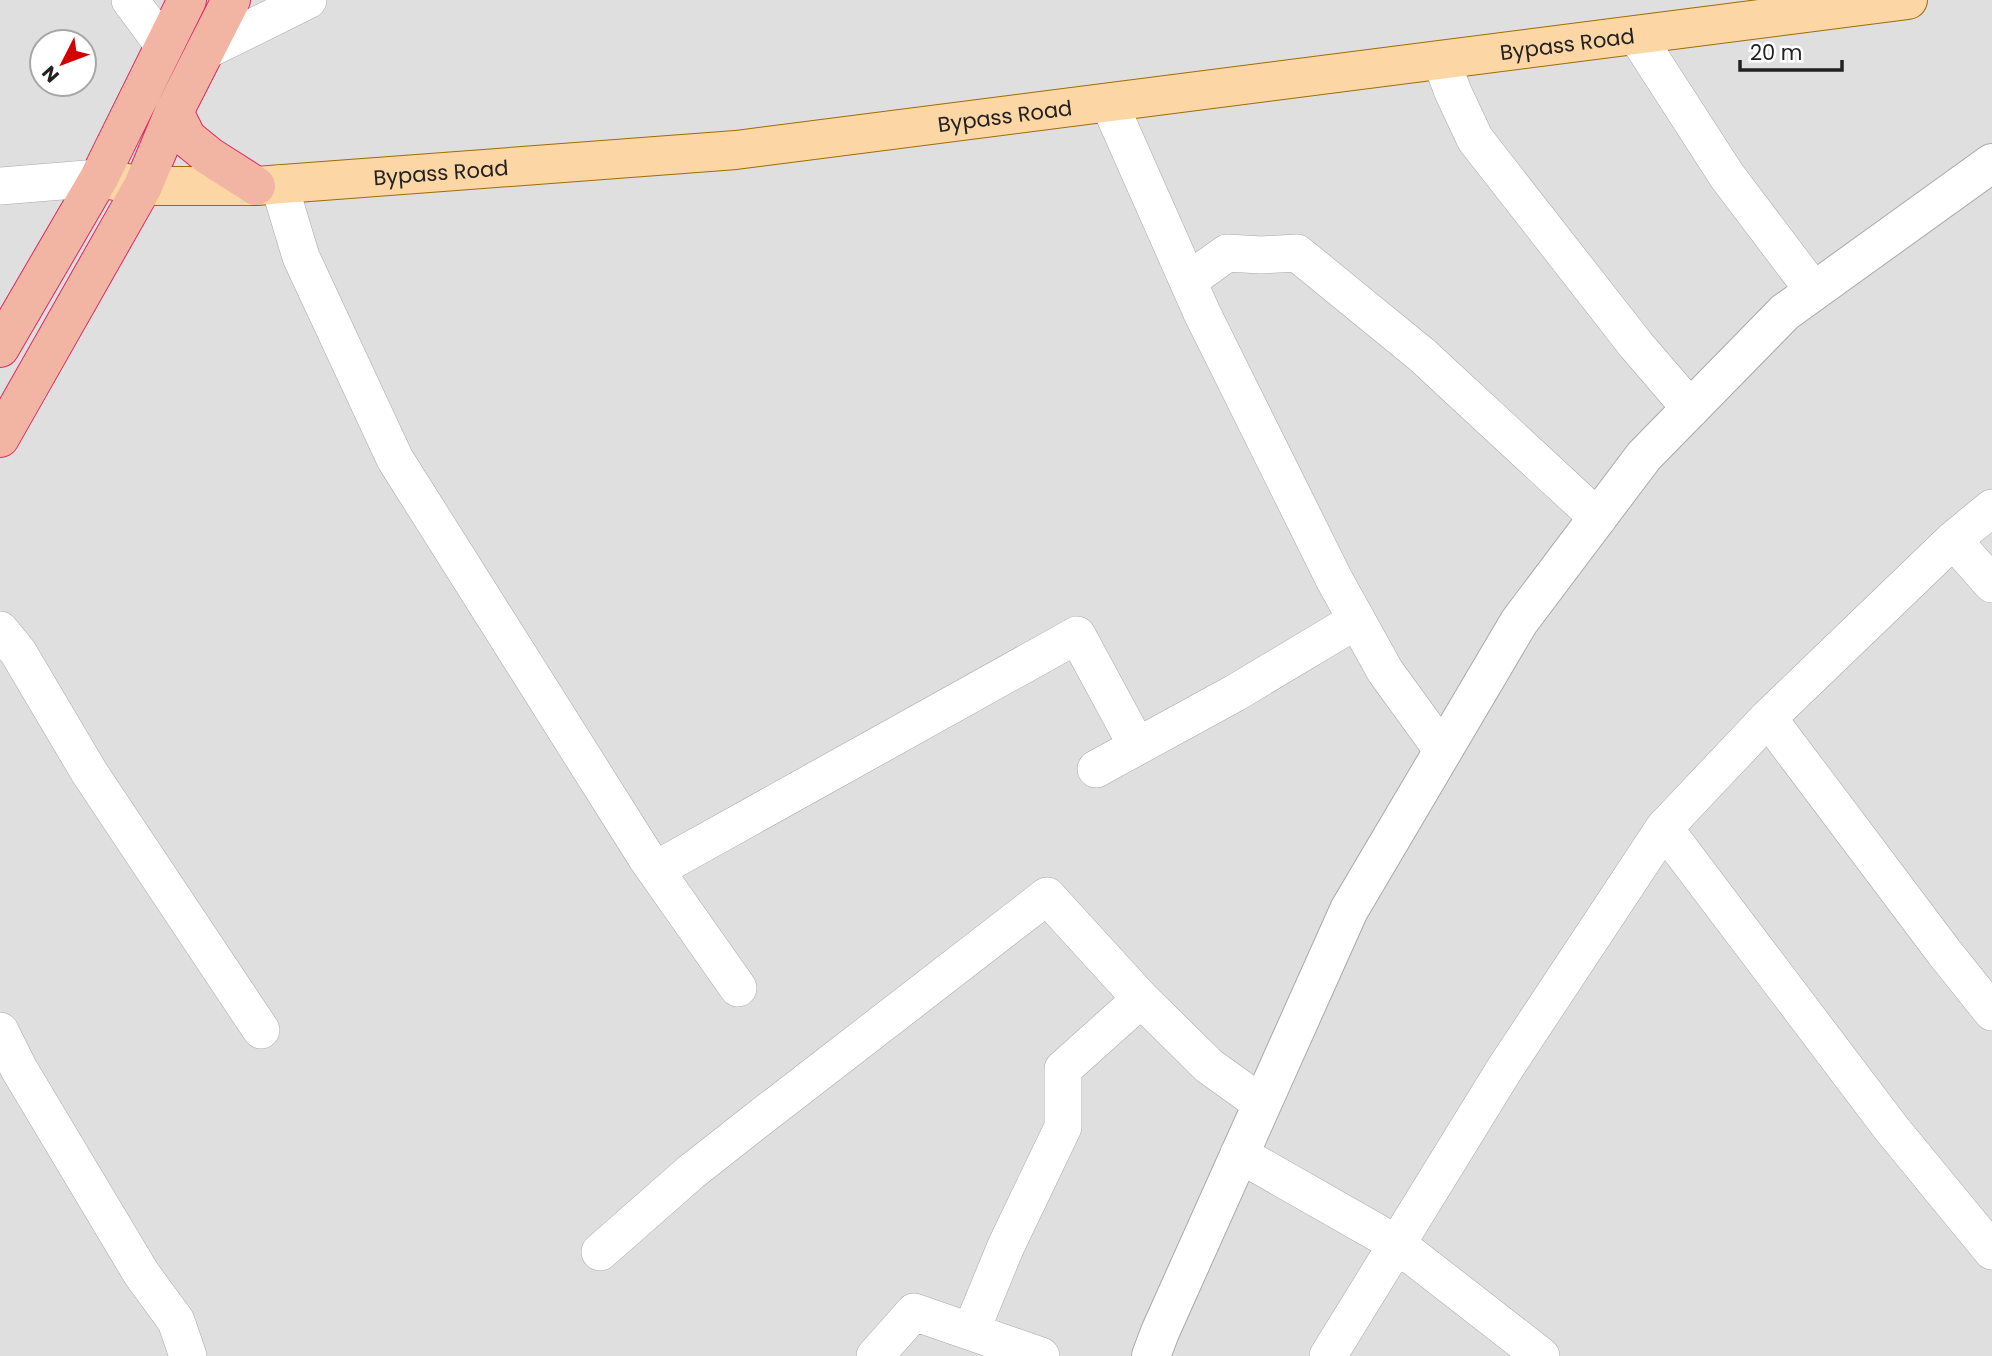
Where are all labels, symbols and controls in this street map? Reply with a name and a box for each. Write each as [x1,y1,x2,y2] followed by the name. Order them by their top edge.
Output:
[1498,21,1636,67] street label: Bypass Road
[28,28,98,98] north arrow
[1740,28,1842,72] scale bar
[1750,38,1803,67] text: 20 m
[36,60,66,88] text: N
[936,93,1074,139] street label: Bypass Road
[372,153,509,192] street label: Bypass Road

